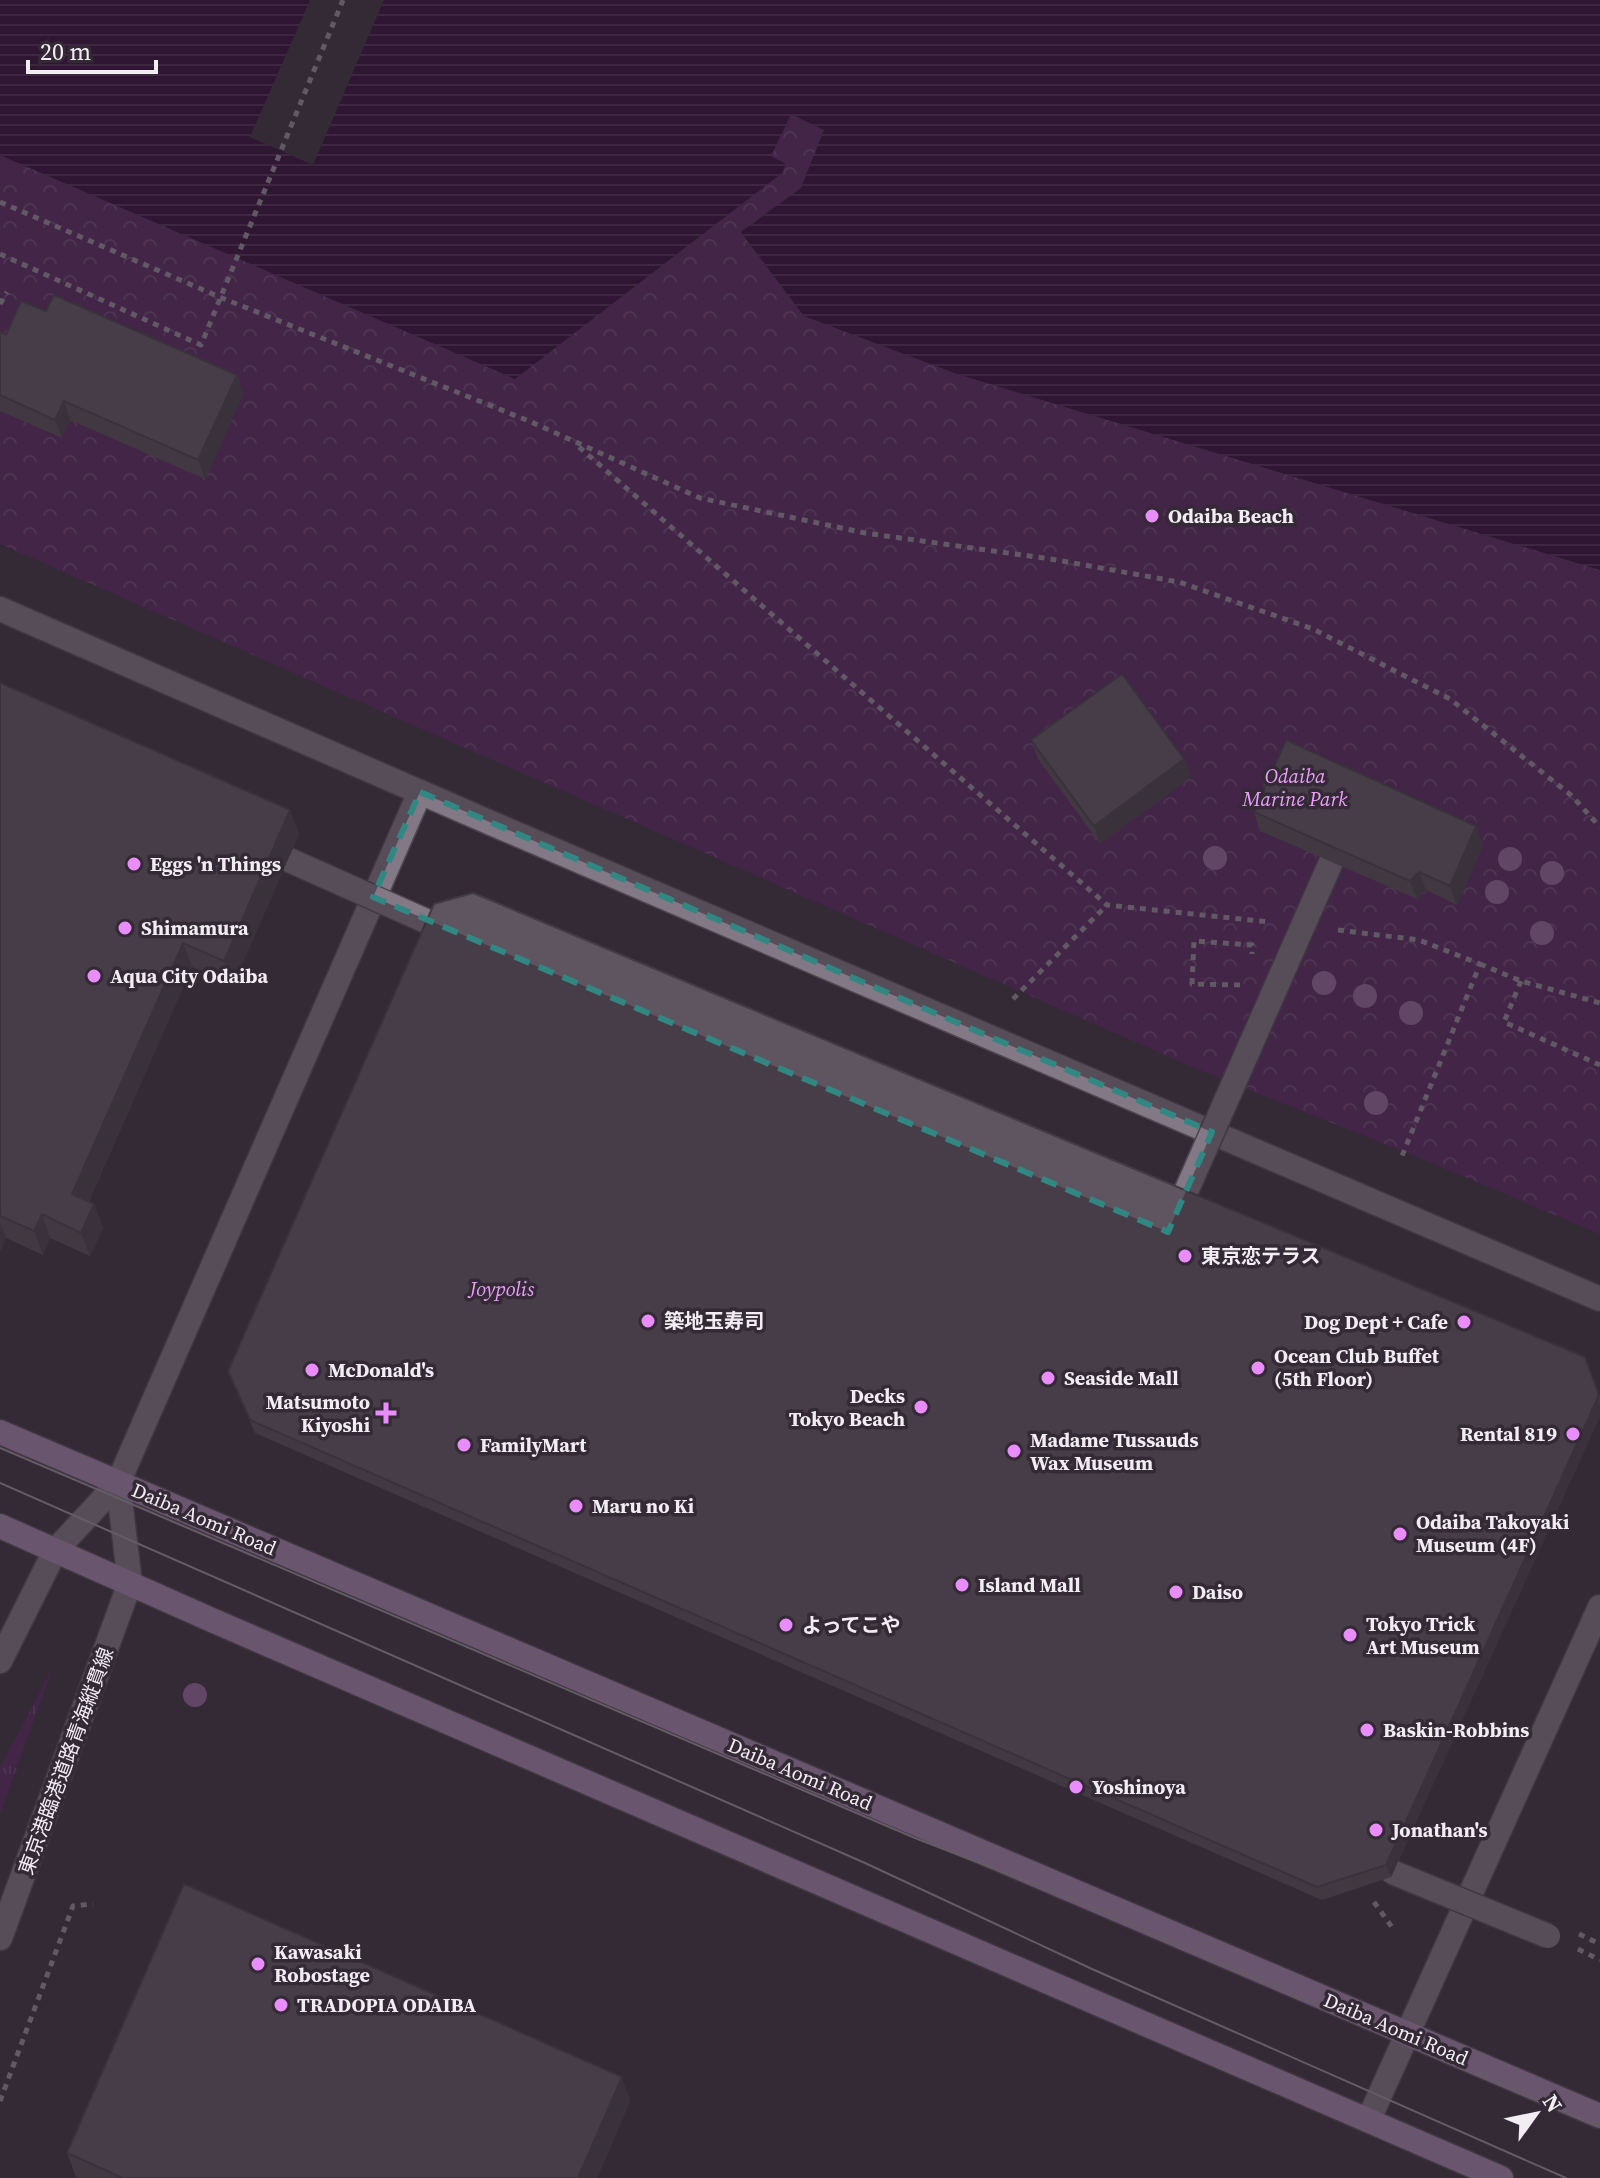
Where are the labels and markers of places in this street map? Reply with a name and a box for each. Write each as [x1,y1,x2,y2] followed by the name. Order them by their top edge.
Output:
[1168,502,1294,530] place label: Odaiba Beach
[1143,507,1161,525] marker: Odaiba Beach
[150,850,281,878] place label: Eggs 'n Things
[125,855,143,873] marker: Eggs 'n Things
[141,914,249,942] place label: Shimamura
[116,919,134,937] marker: Shimamura
[110,962,268,990] place label: Aqua City Odaiba
[85,967,103,985] marker: Aqua City Odaiba
[1201,1242,1321,1270] place label: 東京恋テラス
[1176,1247,1194,1265] marker: 東京恋テラス
[664,1307,764,1335] place label: 築地玉寿司
[1304,1308,1448,1336] place label: Dog Dept + Cafe
[639,1312,657,1330] marker: 築地玉寿司
[1455,1313,1473,1331] marker: Dog Dept + Cafe
[1274,1342,1440,1393] place label: Ocean Club Buffet (5th Floor)
[328,1356,434,1384] place label: McDonald's
[1249,1359,1267,1377] marker: Ocean Club Buffet (5th Floor)
[303,1361,321,1379] marker: McDonald's
[1064,1364,1179,1392] place label: Seaside Mall
[1039,1369,1057,1387] marker: Seaside Mall
[789,1382,905,1433] place label: Decks Tokyo Beach
[266,1388,370,1439] place label: Matsumoto Kiyoshi
[912,1398,930,1416] marker: Decks Tokyo Beach
[377,1404,395,1422] marker: Matsumoto Kiyoshi
[1460,1420,1557,1448] place label: Rental 819
[1564,1425,1582,1443] marker: Rental 819
[1030,1426,1199,1477] place label: Madame Tussauds Wax Museum
[480,1431,587,1459] place label: FamilyMart
[455,1436,473,1454] marker: FamilyMart
[1005,1442,1023,1460] marker: Madame Tussauds Wax Museum
[592,1492,694,1520] place label: Maru no Ki
[567,1497,585,1515] marker: Maru no Ki
[1416,1508,1569,1559] place label: Odaiba Takoyaki Museum (4F)
[1391,1525,1409,1543] marker: Odaiba Takoyaki Museum (4F)
[978,1571,1081,1599] place label: Island Mall
[953,1576,971,1594] marker: Island Mall
[1192,1578,1243,1606] place label: Daiso
[1167,1583,1185,1601] marker: Daiso
[1366,1610,1480,1661] place label: Tokyo Trick Art Museum
[802,1611,900,1639] place label: よってこや
[777,1616,795,1634] marker: よってこや
[1341,1626,1359,1644] marker: Tokyo Trick Art Museum
[1383,1716,1529,1744] place label: Baskin-Robbins
[1358,1721,1376,1739] marker: Baskin-Robbins
[1092,1773,1186,1801] place label: Yoshinoya
[1067,1778,1085,1796] marker: Yoshinoya
[1390,1816,1488,1844] place label: Jonathan's
[1367,1821,1385,1839] marker: Jonathan's
[274,1938,370,1989] place label: Kawasaki Robostage
[249,1955,267,1973] marker: Kawasaki Robostage
[297,1991,477,2019] place label: TRADOPIA ODAIBA
[272,1996,290,2014] marker: TRADOPIA ODAIBA

